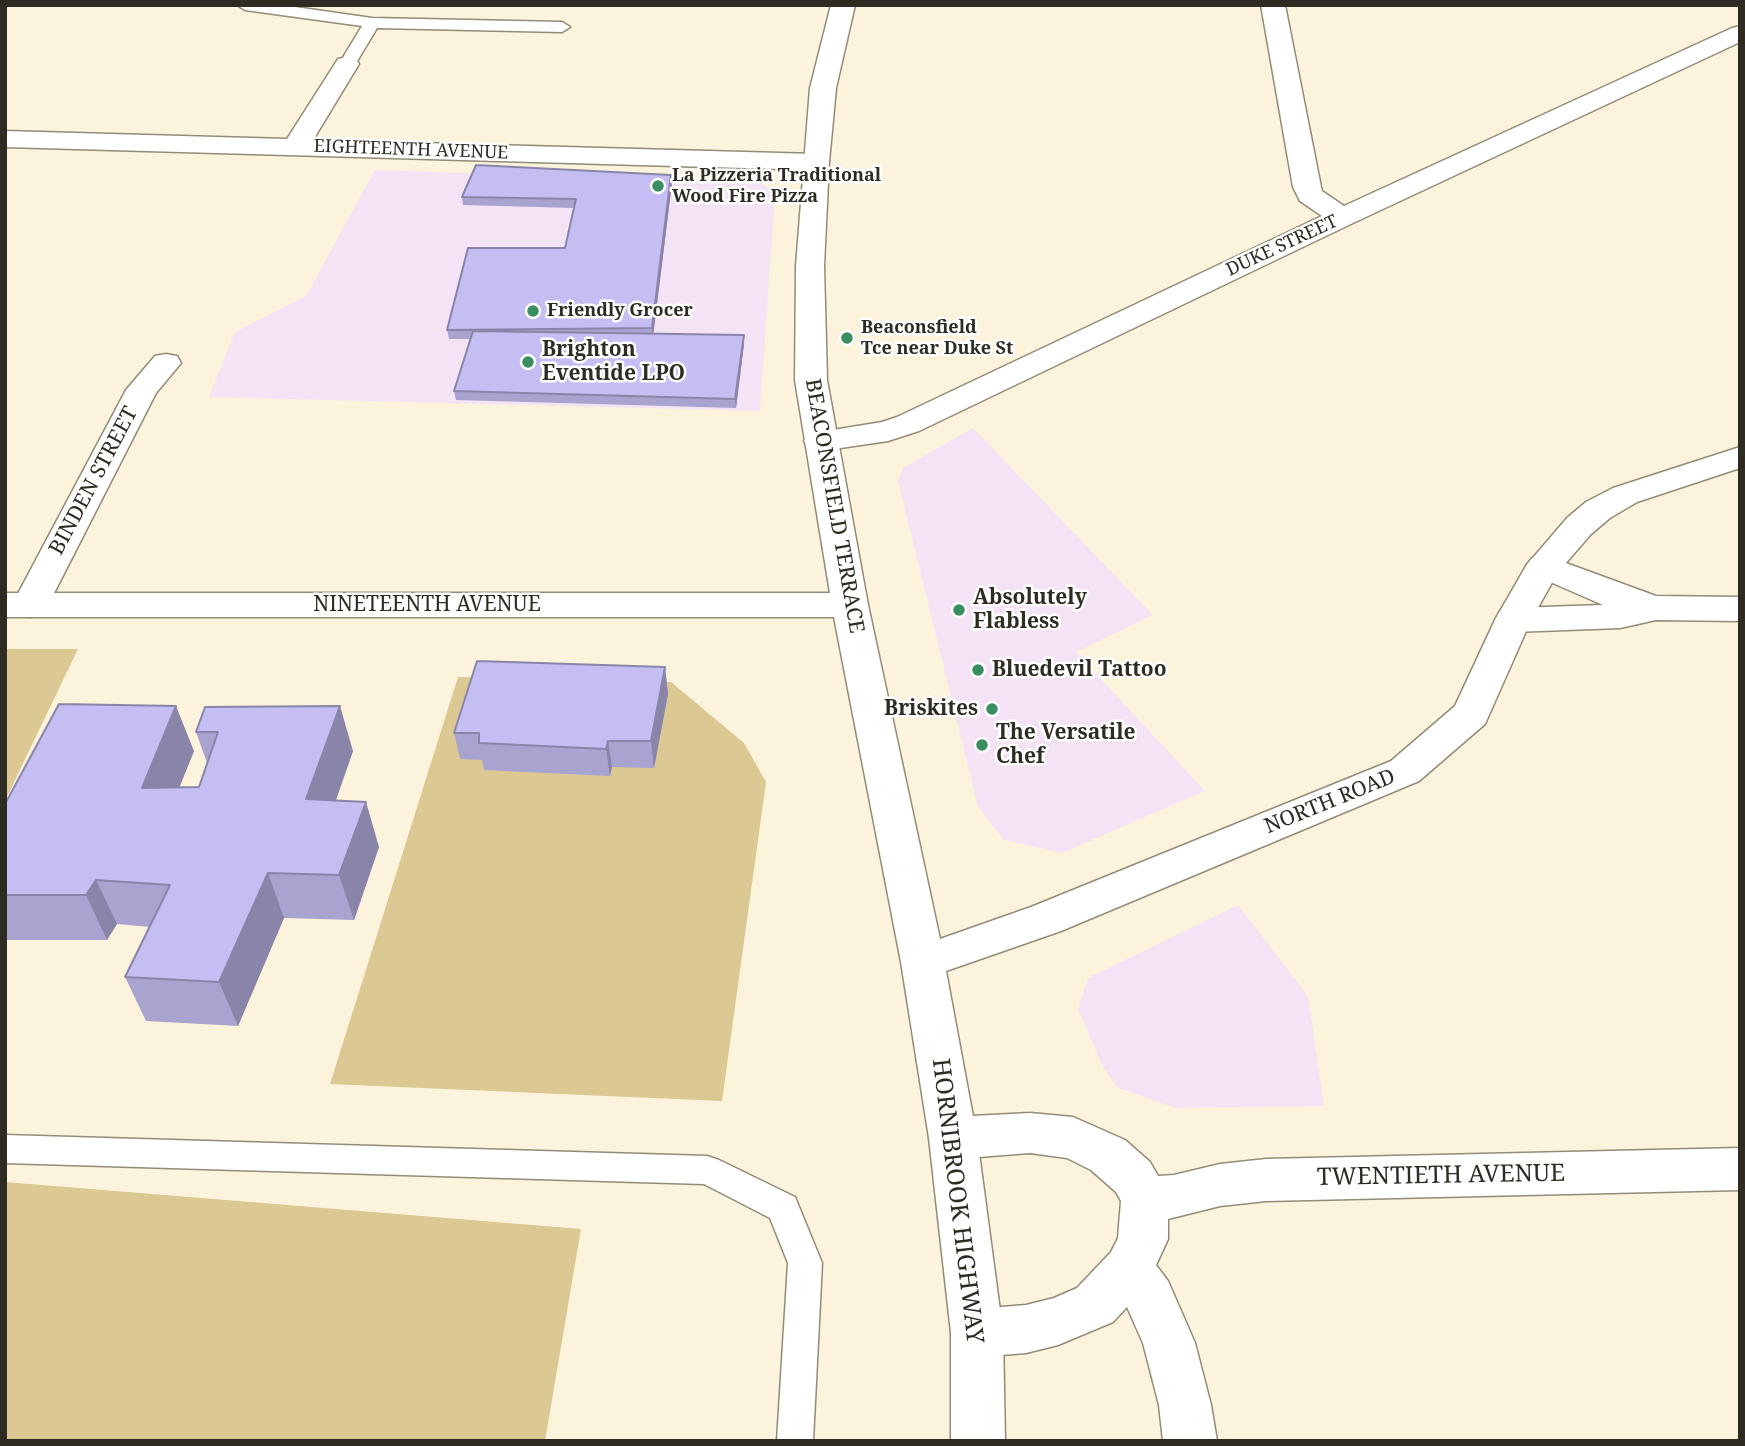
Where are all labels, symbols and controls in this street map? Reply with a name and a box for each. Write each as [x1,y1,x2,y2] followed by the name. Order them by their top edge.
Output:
[313,136,509,164] street label: EIGHTEENTH AVENUE
[672,165,881,208] place label: La Pizzeria Traditional Wood Fire Pizza
[650,178,666,194] marker: La Pizzeria Traditional Wood Fire Pizza
[1223,211,1341,281] street label: DUKE STREET
[547,300,693,322] place label: Friendly Grocer
[525,303,541,319] marker: Friendly Grocer
[861,317,1013,360] place label: Beaconsfield Tce near Duke St
[839,330,855,346] marker: Beaconsfield Tce near Duke St
[542,337,685,387] place label: Brighton Eventide LPO
[520,354,536,370] marker: Brighton Eventide LPO
[799,377,869,635] street label: BEACONSFIELD TERRACE
[44,403,144,559] street label: BINDEN STREET
[973,585,1087,635] place label: Absolutely Flabless
[313,592,541,618] street label: NINETEENTH AVENUE
[951,602,967,618] marker: Absolutely Flabless
[992,657,1167,683] place label: Bluedevil Tattoo
[970,662,986,678] marker: Bluedevil Tattoo
[884,696,978,722] place label: Briskites
[984,701,1000,717] marker: Briskites
[996,720,1136,770] place label: The Versatile Chef
[974,737,990,753] marker: The Versatile Chef
[1261,764,1399,840] street label: NORTH ROAD
[925,1057,989,1345] street label: HORNIBROOK HIGHWAY
[1317,1159,1565,1193] street label: TWENTIETH AVENUE

